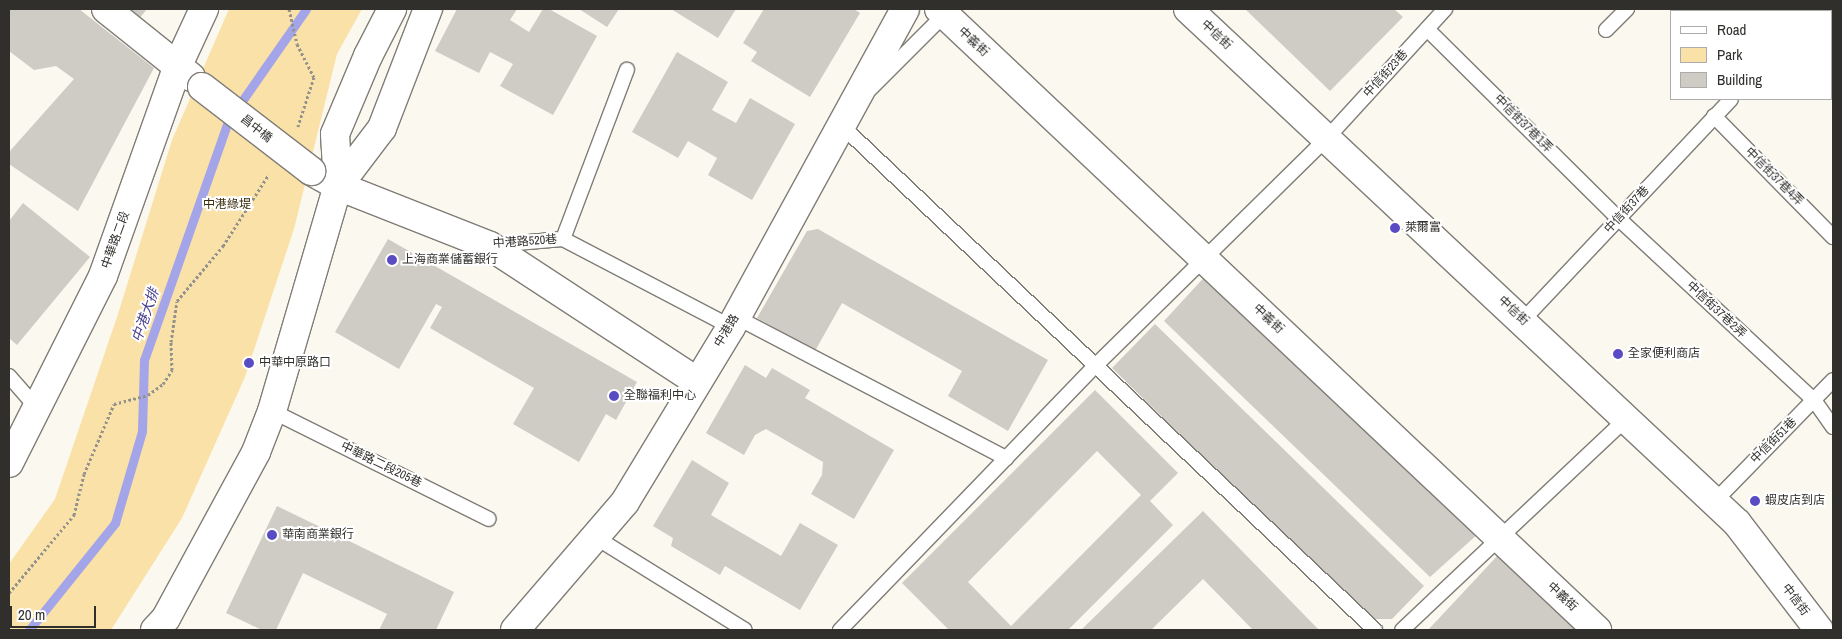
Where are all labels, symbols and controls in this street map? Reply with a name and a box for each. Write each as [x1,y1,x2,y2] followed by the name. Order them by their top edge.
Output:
[1670,10,1832,100] legend
[1198,17,1234,53] street label: 中信街
[1717,19,1746,40] text: Road
[955,24,991,60] street label: 中義街
[1717,44,1742,65] text: Park
[1361,47,1411,101] street label: 中信街23巷
[1717,69,1762,90] text: Building
[1491,92,1555,156] street label: 中信街37巷1弄
[237,112,275,146] street label: 昌中橋
[1742,145,1806,209] street label: 中信街37巷4弄
[1602,184,1652,236] street label: 中信街37巷
[203,198,251,212] park label: 中港綠堤
[99,209,133,271] street label: 中華路二段
[1405,221,1441,235] place label: 萊爾富
[1389,222,1401,234] marker: 萊爾富
[492,233,558,251] street label: 中港路520巷
[402,253,498,267] place label: 上海商業儲蓄銀行
[386,254,398,266] marker: 上海商業儲蓄銀行
[1683,279,1749,341] street label: 中信街37巷2弄
[128,286,162,344] water label: 中港大排
[1495,293,1531,329] street label: 中信街
[1250,301,1286,337] street label: 中義街
[712,312,742,350] street label: 中港路
[1628,347,1700,361] place label: 全家便利商店
[1612,348,1624,360] marker: 全家便利商店
[259,356,331,370] place label: 中華中原路口
[243,357,255,369] marker: 中華中原路口
[624,389,696,403] place label: 全聯福利中心
[608,390,620,402] marker: 全聯福利中心
[1748,415,1800,467] street label: 中信街51巷
[338,439,424,491] street label: 中華路二段205巷
[1765,494,1825,508] place label: 蝦皮店到店
[1749,495,1761,507] marker: 蝦皮店到店
[282,528,354,542] place label: 華南商業銀行
[266,529,278,541] marker: 華南商業銀行
[1544,579,1580,615] street label: 中義街
[1778,581,1812,619] street label: 中信街
[12,596,99,628] scale bar
[18,604,45,625] text: 20 m

